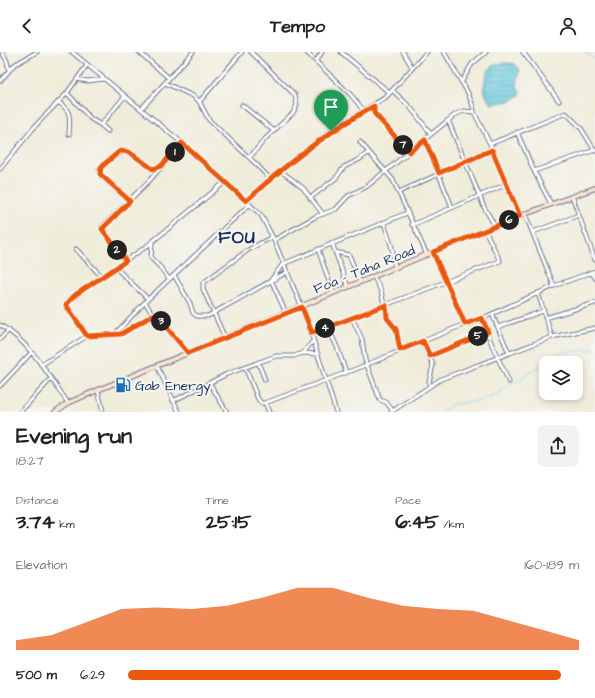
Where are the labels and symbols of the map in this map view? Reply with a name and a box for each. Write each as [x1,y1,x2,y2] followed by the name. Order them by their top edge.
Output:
[314,90,348,131] pin
[393,135,413,155] pin: 7
[165,142,185,162] pin: 1
[499,210,519,230] pin: 6
[218,225,256,250] district label: FOU
[107,240,127,260] pin: 2
[311,240,418,299] street label: Foa - Taha Road
[151,311,171,331] pin: 3
[315,318,335,338] pin: 4
[468,326,488,346] pin: 5
[114,376,132,394] fuel station icon: Gab Energy
[135,376,211,396] place label: Gab Energy

